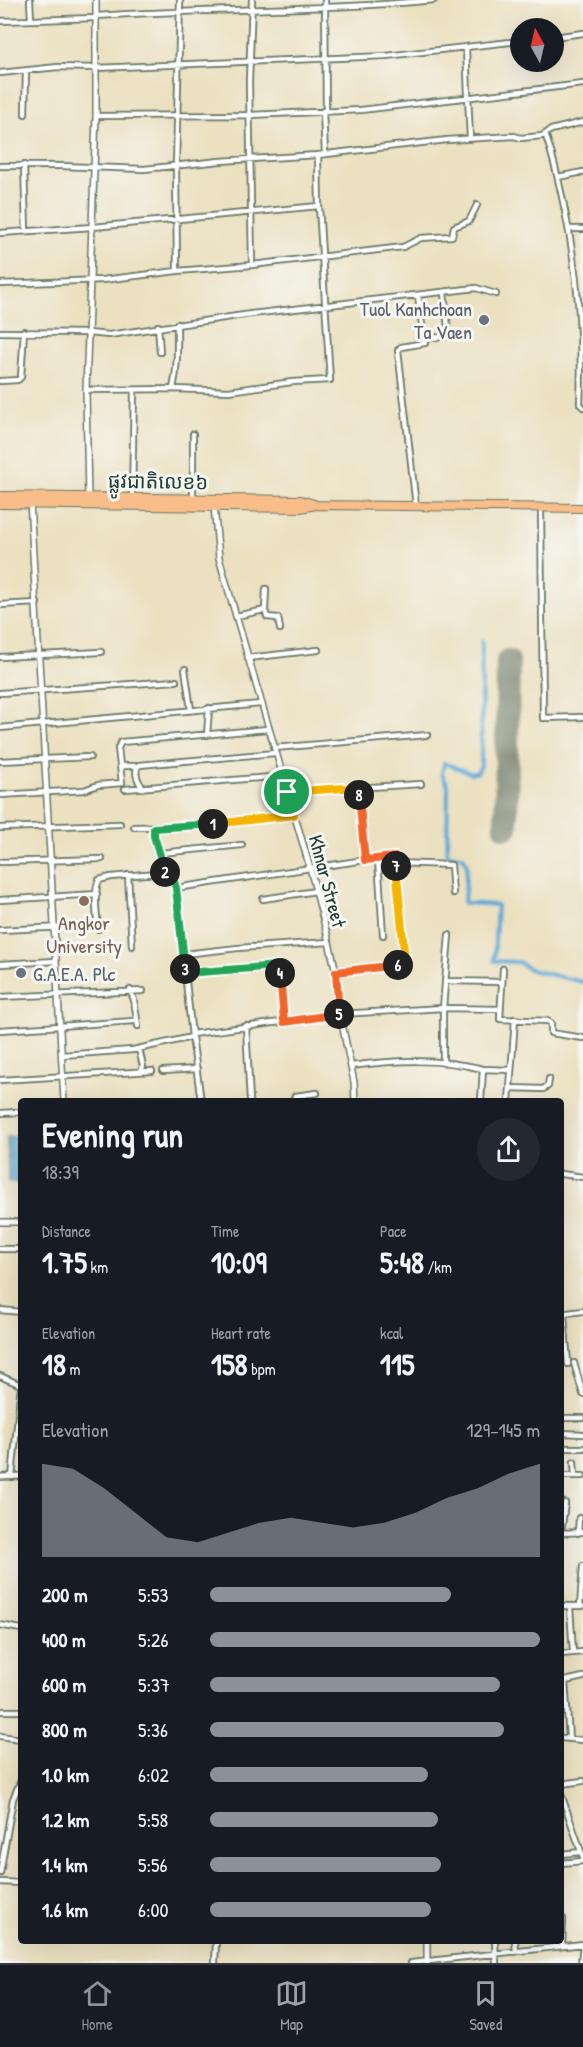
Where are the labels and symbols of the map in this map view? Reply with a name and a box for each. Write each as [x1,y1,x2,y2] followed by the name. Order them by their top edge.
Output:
[510,18,564,72] north arrow
[360,295,472,345] place label: Tuol Kanhchoan Ta Vaen
[477,313,491,327] marker: Tuol Kanhchoan Ta Vaen
[108,467,208,501] street label: ផ្លូវជាតិលេខ៦
[261,766,312,817] pin
[344,780,374,810] pin: 8
[198,809,228,839] pin: 1
[303,832,354,931] street label: Khnar Street
[381,851,411,881] pin: 7
[150,857,180,887] pin: 2
[77,894,91,908] marker: Angkor University
[46,909,122,959] place label: Angkor University
[383,950,413,980] pin: 6
[170,954,200,984] pin: 3
[265,958,295,988] pin: 4
[33,960,116,987] place label: G.A.E.A. Plc
[14,966,28,980] marker: G.A.E.A. Plc
[324,999,354,1029] pin: 5

